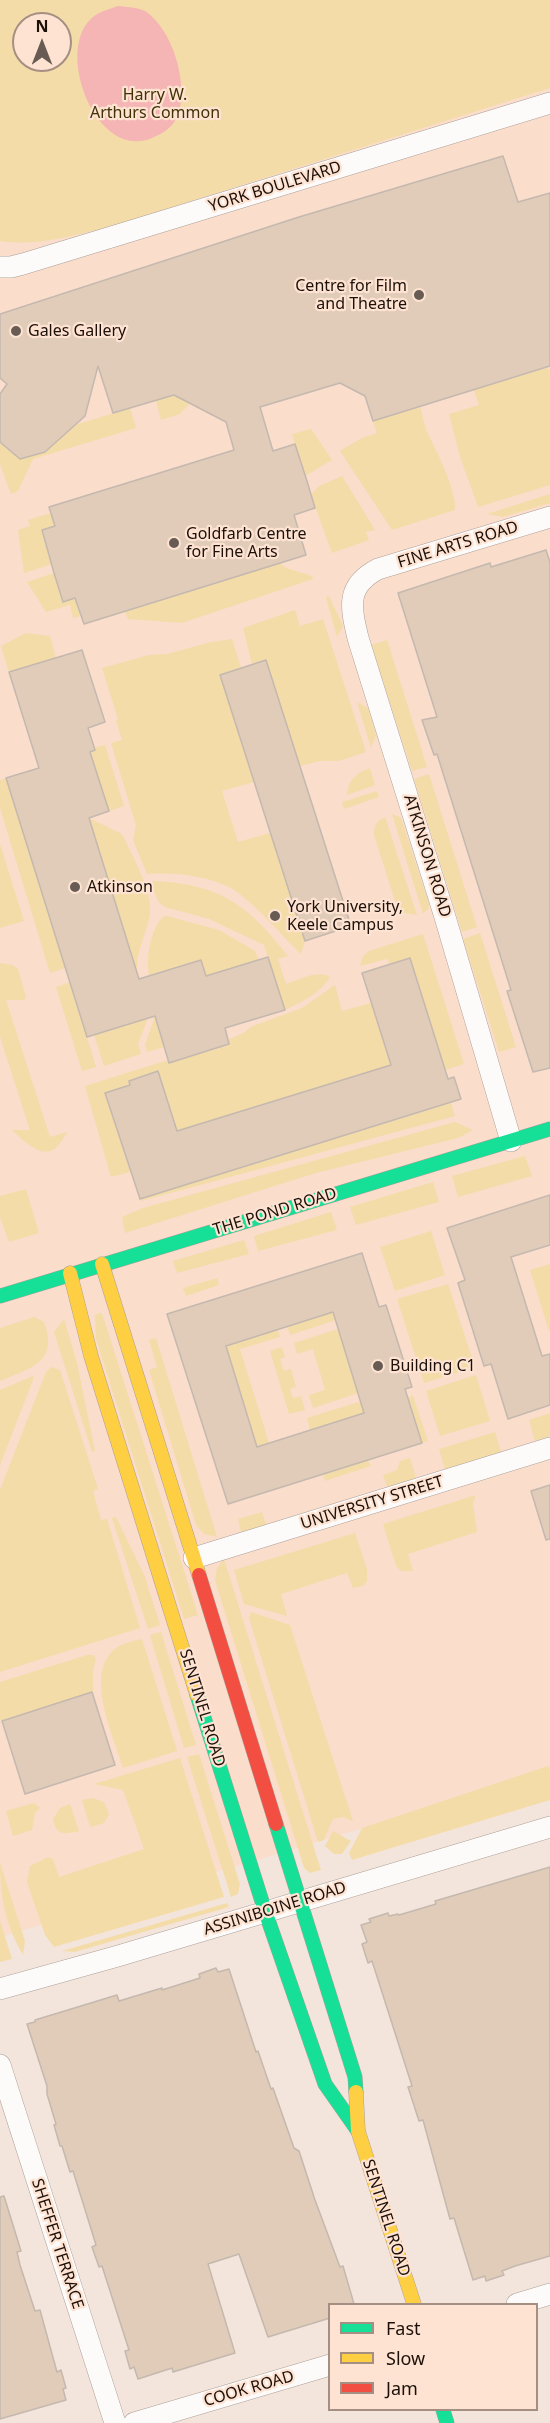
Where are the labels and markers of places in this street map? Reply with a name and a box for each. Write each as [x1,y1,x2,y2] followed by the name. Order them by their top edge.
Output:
[295,276,407,314] place label: Centre for Film and Theatre
[412,288,426,302] marker: Centre for Film and Theatre
[28,321,126,341] place label: Gales Gallery
[9,324,23,338] marker: Gales Gallery
[186,524,306,562] place label: Goldfarb Centre for Fine Arts
[167,536,181,550] marker: Goldfarb Centre for Fine Arts
[87,877,153,897] place label: Atkinson
[68,880,82,894] marker: Atkinson
[287,897,403,935] place label: York University, Keele Campus
[268,909,282,923] marker: York University, Keele Campus
[390,1356,476,1376] place label: Building C1
[371,1359,385,1373] marker: Building C1

